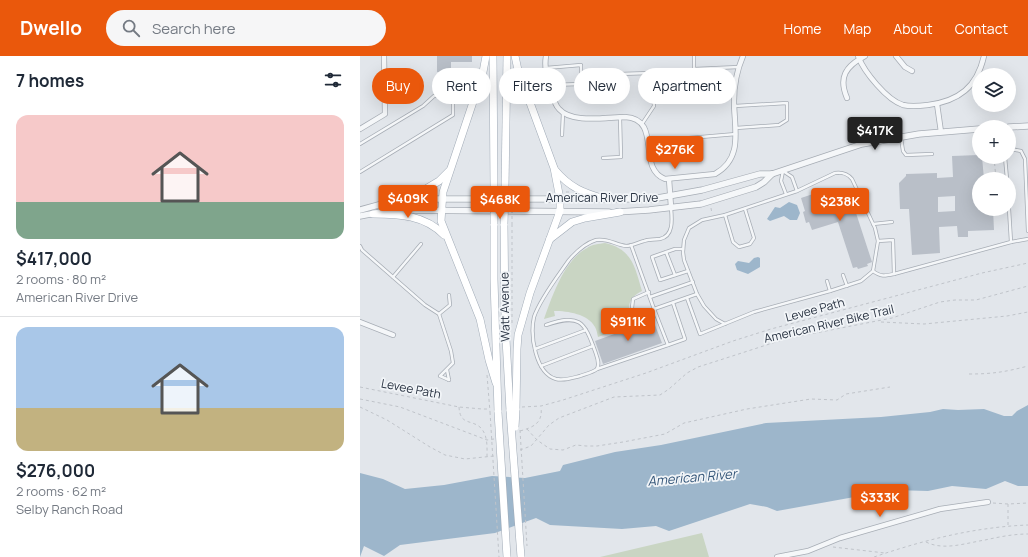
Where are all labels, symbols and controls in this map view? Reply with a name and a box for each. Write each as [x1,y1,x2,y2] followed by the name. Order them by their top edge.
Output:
[106,10,386,46] search box
[20,15,82,41] text: Dwello
[120,17,142,39] icon: search
[152,18,235,39] text: Search here
[784,19,821,38] text: Home
[843,19,871,38] text: Map
[893,19,933,38] text: About
[955,19,1008,38] text: Contact
[372,68,424,104] chip: Buy
[432,68,491,104] chip: Rent
[499,68,566,104] chip: Filters
[574,68,630,104] chip: New
[638,68,736,104] chip: Apartment
[972,68,1016,216] map controls
[972,68,1016,112] button: layers
[16,69,84,92] text: 7 homes
[322,69,344,91] icon: filters
[847,117,903,151] pin: $417K
[972,120,1016,164] button: +
[856,121,894,139] text: $417K
[647,136,703,170] pin: $276K
[655,140,695,158] text: $276K
[144,141,216,213] icon: home
[972,172,1016,216] button: −
[380,185,436,219] pin: $409K
[472,186,528,220] pin: $468K
[812,188,868,222] pin: $238K
[387,189,429,207] text: $409K
[546,189,658,206] street label: American River Drive
[480,190,520,208] text: $468K
[820,192,860,210] text: $238K
[16,247,92,270] text: $417,000
[16,270,106,288] text: 2 rooms · 80 m²
[495,272,514,342] street label: Watt Avenue
[16,288,138,306] text: American River Drive
[783,293,846,326] street label: Levee Path
[762,300,896,347] street label: American River Bike Trail
[600,308,656,342] pin: $911K
[610,312,646,330] text: $911K
[144,353,216,425] icon: home
[380,374,443,403] street label: Levee Path
[16,459,95,482] text: $276,000
[647,464,739,490] water label: American River
[16,482,106,500] text: 2 rooms · 62 m²
[852,484,908,518] pin: $333K
[860,488,900,506] text: $333K
[16,500,123,518] text: Selby Ranch Road

